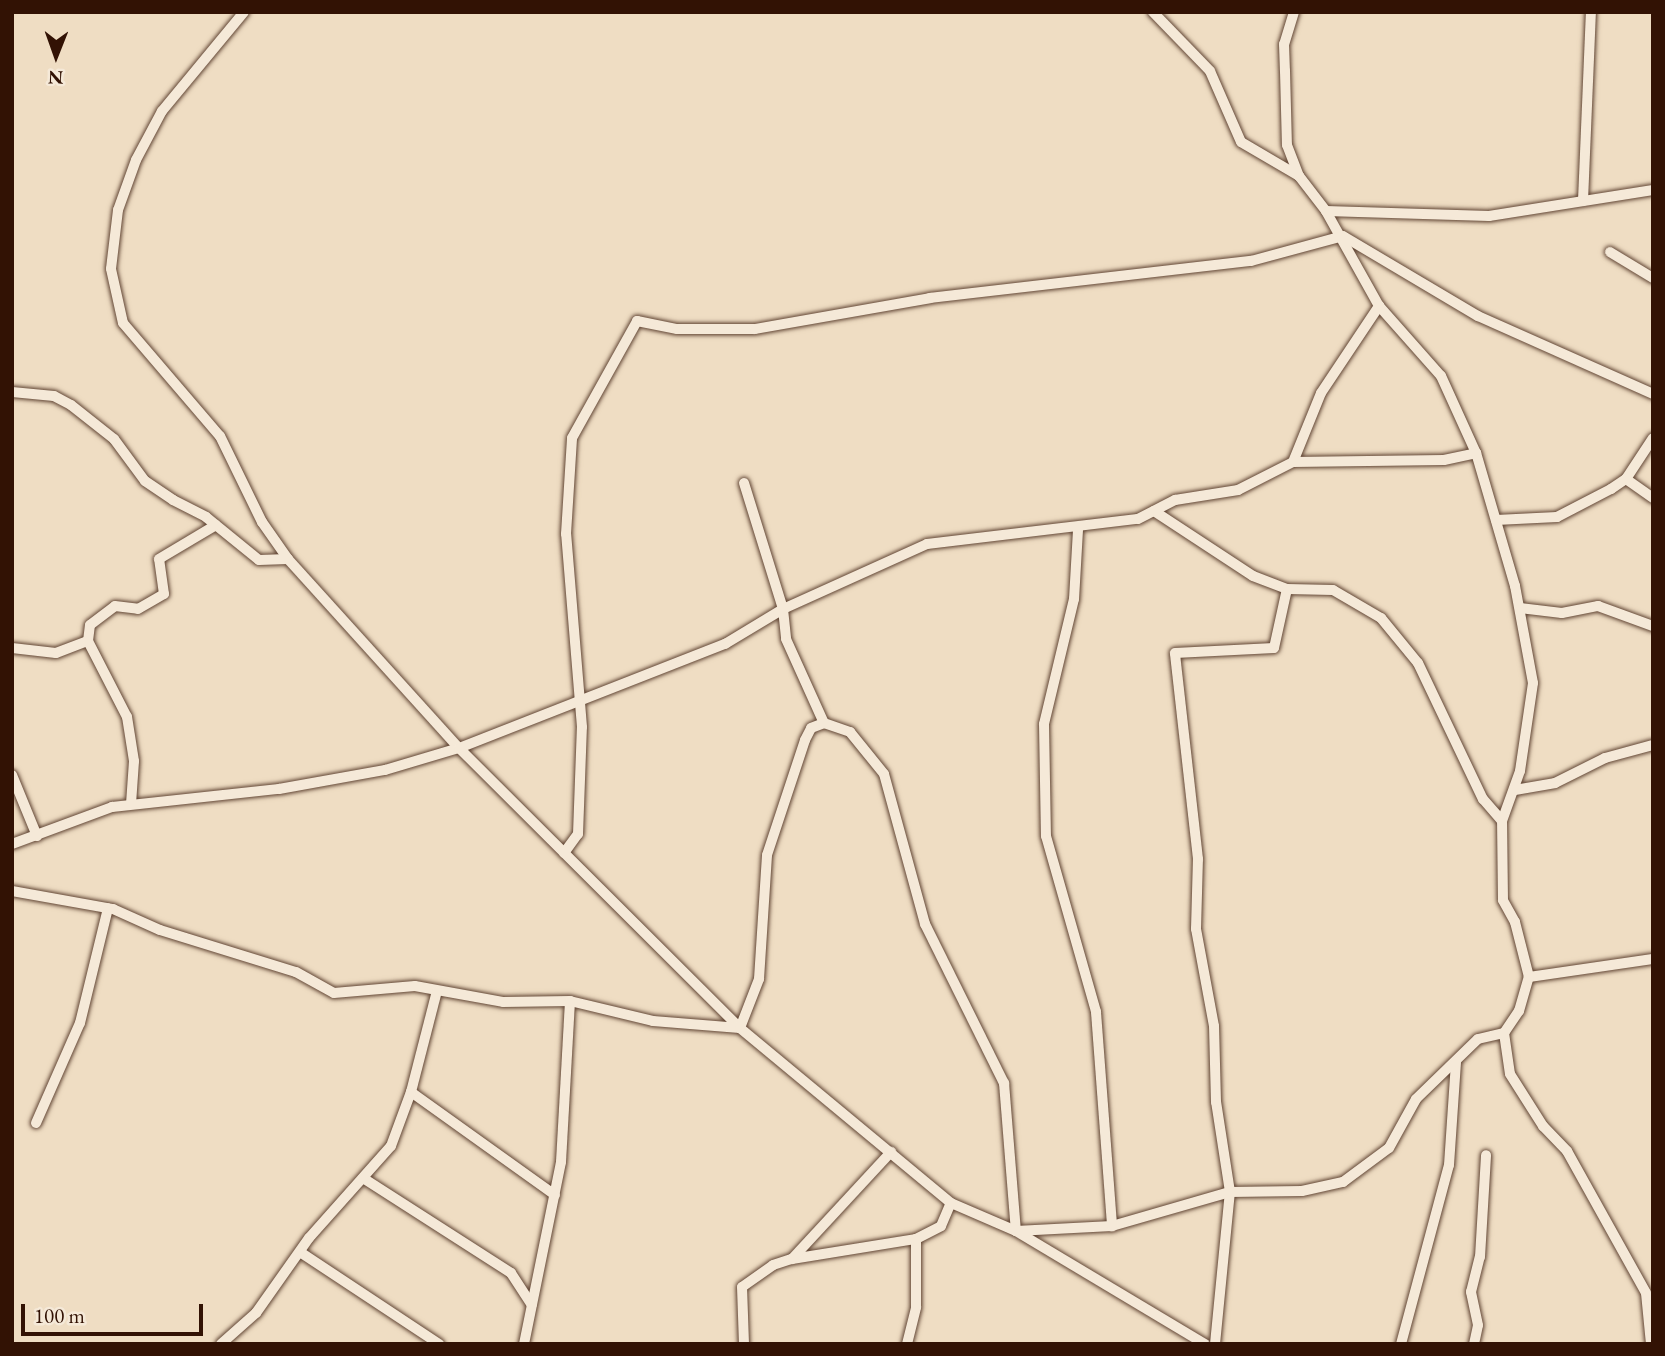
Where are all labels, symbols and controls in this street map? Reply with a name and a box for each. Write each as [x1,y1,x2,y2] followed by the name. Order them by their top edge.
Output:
[21,21,91,91] north arrow
[48,65,64,90] text: N
[24,1290,206,1334] scale bar
[34,1302,85,1329] text: 100 m

